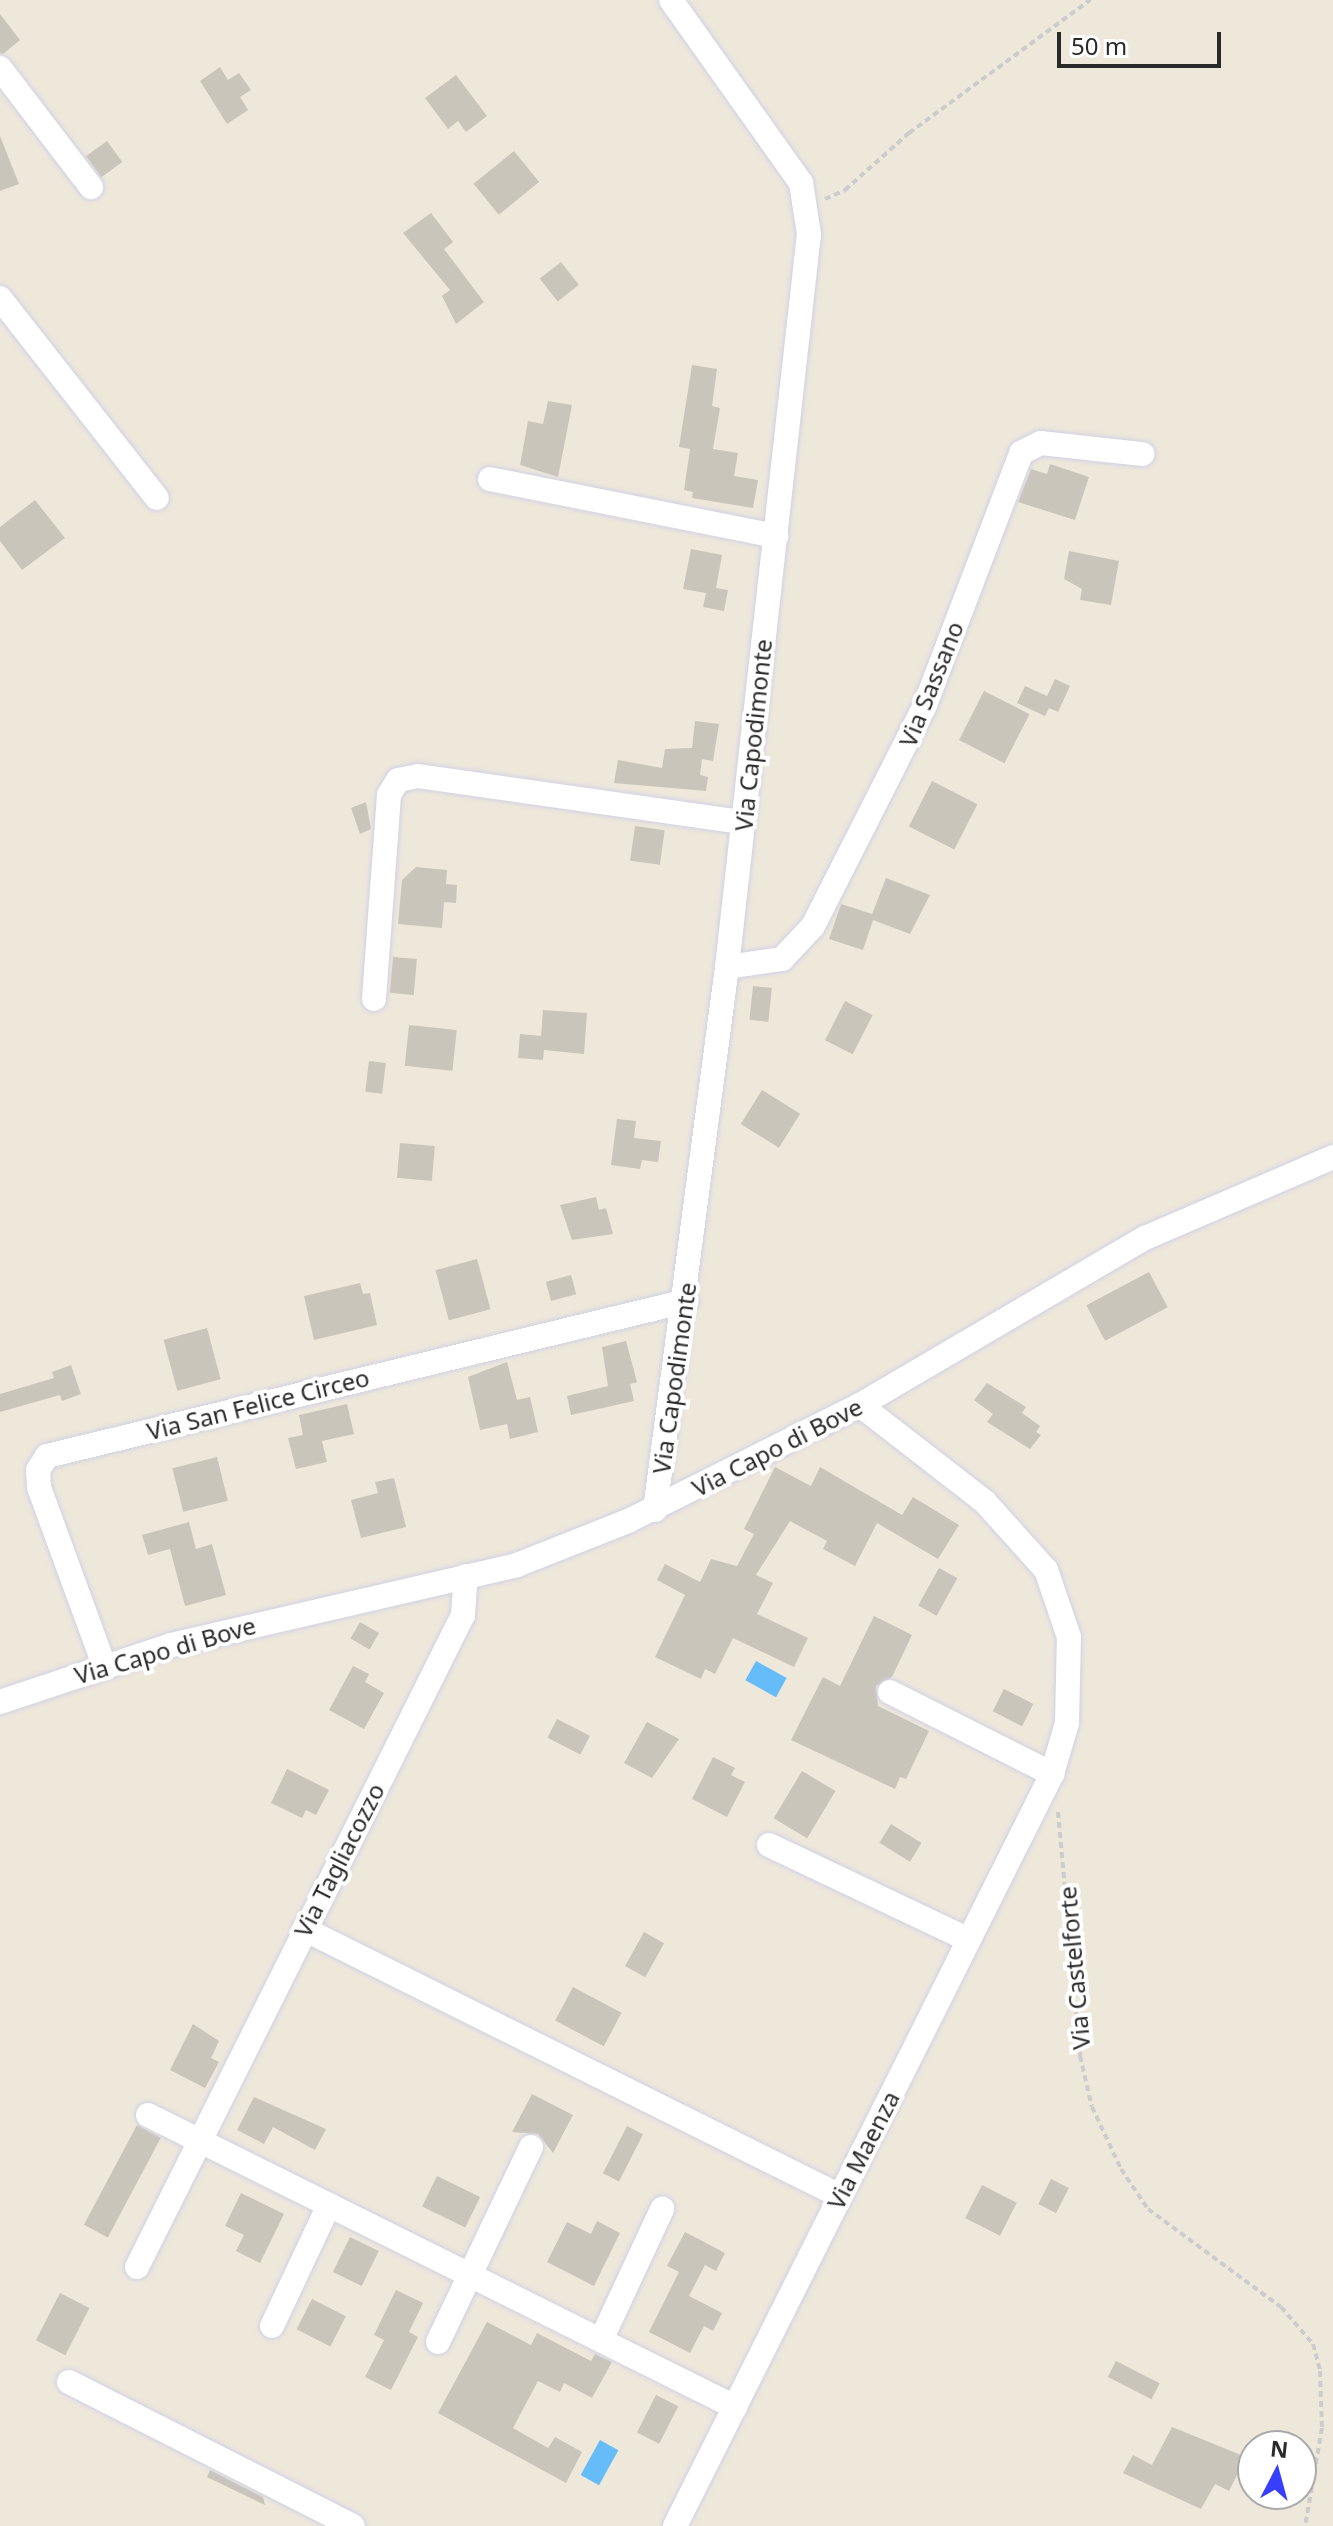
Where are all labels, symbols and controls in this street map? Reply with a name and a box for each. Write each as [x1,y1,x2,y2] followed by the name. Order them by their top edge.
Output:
[1061,16,1225,66] scale bar
[1071,29,1127,62] text: 50 m
[893,617,969,751] street label: Via Sassano
[729,637,777,833] street label: Via Capodimonte
[646,1280,702,1476] street label: Via Capodimonte
[144,1362,372,1446] street label: Via San Felice Circeo
[687,1392,867,1502] street label: Via Capo di Bove
[71,1610,259,1690] street label: Via Capo di Bove
[288,1778,390,1942] street label: Via Tagliacozzo
[1053,1885,1095,2051] street label: Via Castelforte
[821,2086,905,2214] street label: Via Maenza
[1237,2430,1317,2510] north arrow
[1269,2432,1290,2464] text: N

